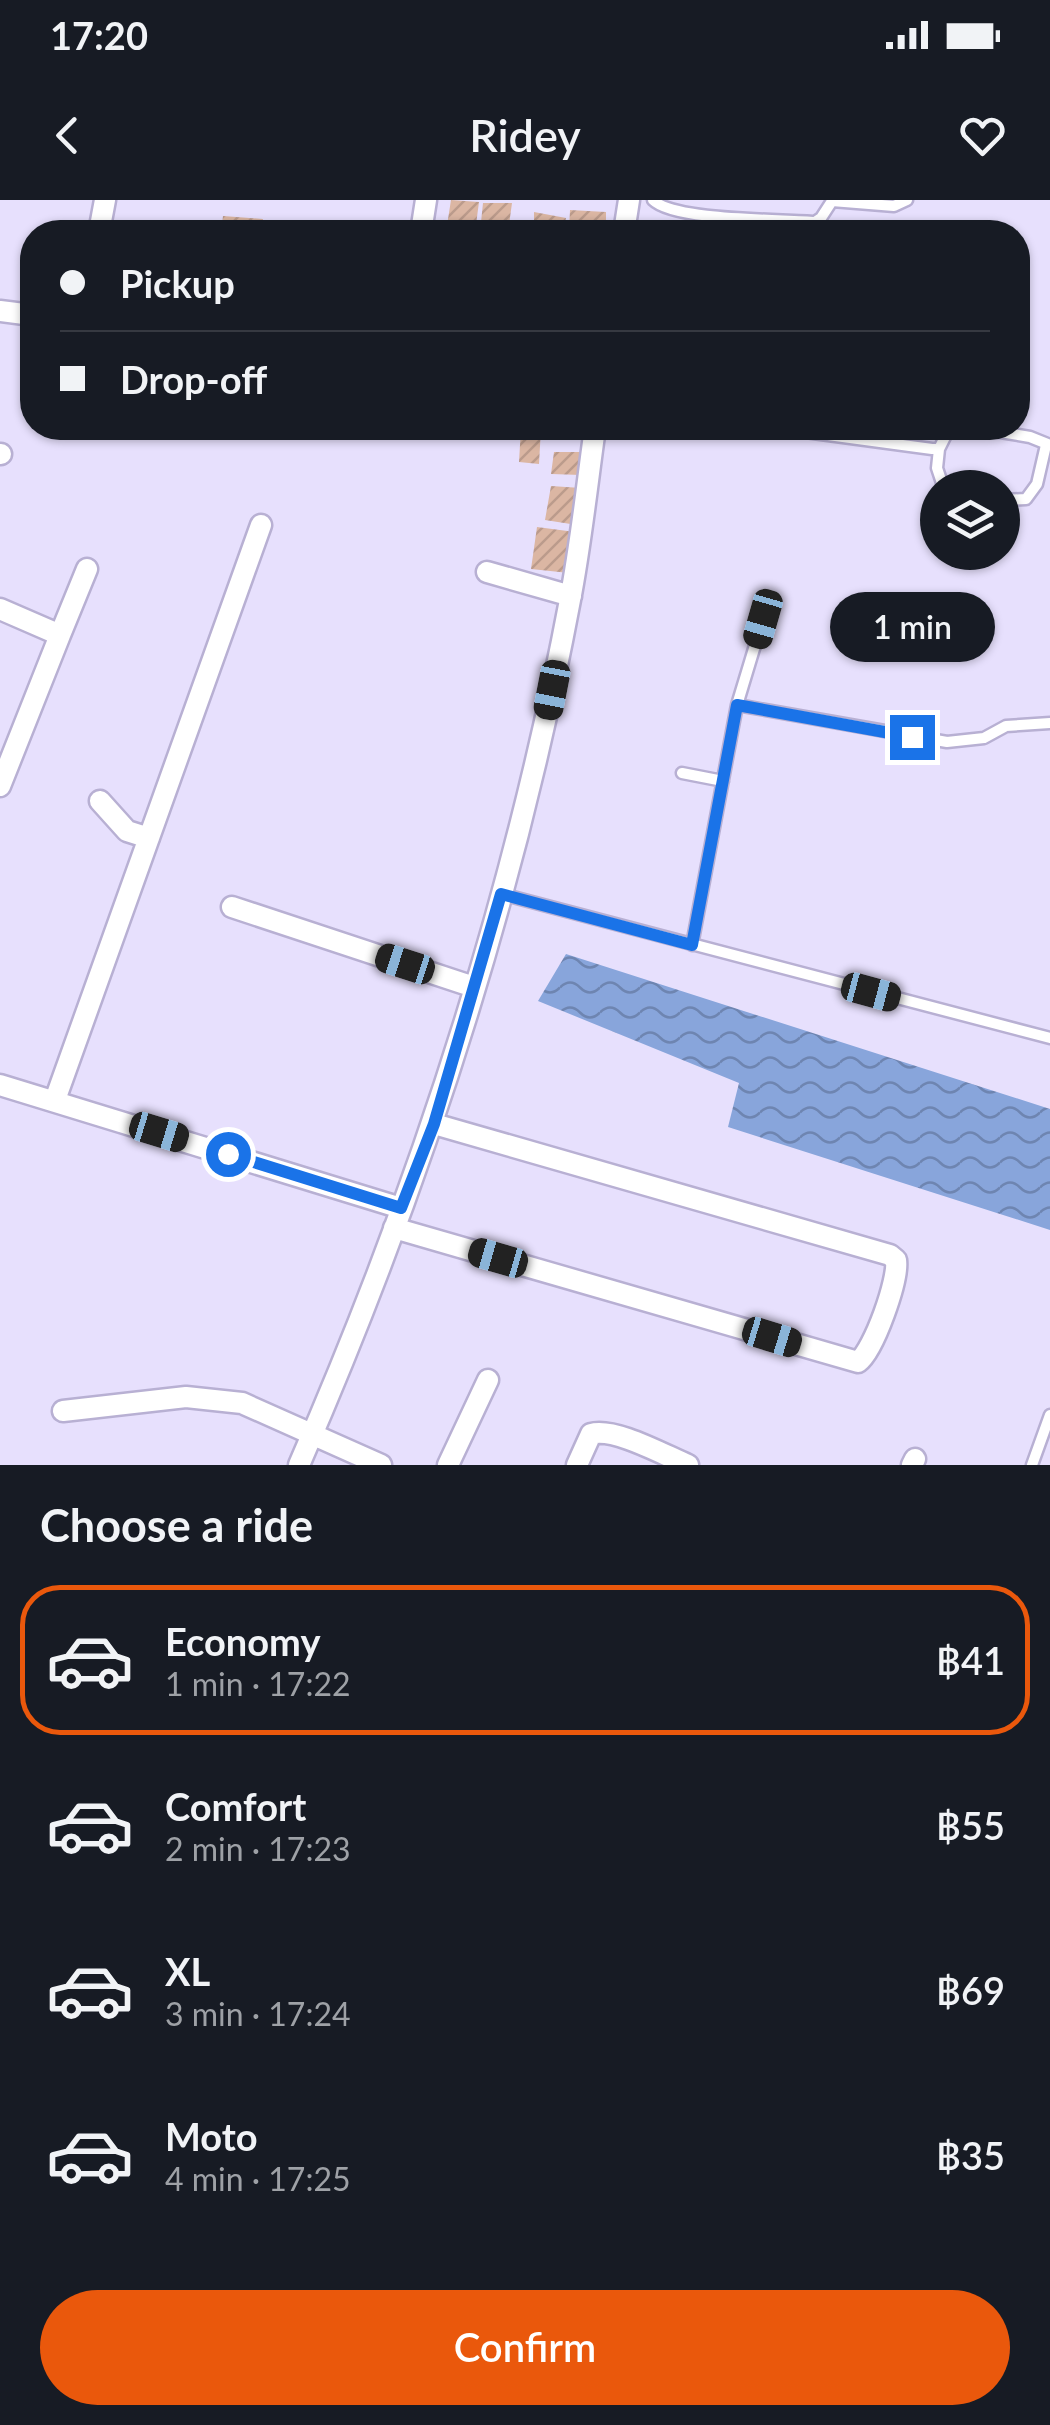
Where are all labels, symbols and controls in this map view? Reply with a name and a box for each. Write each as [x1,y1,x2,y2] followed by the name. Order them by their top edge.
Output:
[50,12,148,58] text: 17:20
[40,108,95,163] icon: back
[469,108,581,162] text: Ridey
[955,108,1010,163] icon: heart
[120,260,235,306] text: Pickup
[120,356,267,402] text: Drop-off
[920,470,1020,570] map controls
[920,470,1020,570] button: layers
[740,586,786,652] car
[830,592,994,662] callout: 1 min
[873,607,952,646] text: 1 min
[532,658,572,722] car
[890,715,935,760] route end
[372,940,438,988] car
[838,970,904,1014] car
[126,1109,192,1155] car
[206,1132,251,1177] route start
[465,1235,531,1281] car
[739,1314,805,1360] car
[40,1498,313,1552] text: Choose a ride
[45,1615,135,1705] icon: car
[165,1618,320,1664] text: Economy
[936,1637,1005,1683] text: ฿41
[165,1664,351,1703] text: 1 min · 17:22
[45,1780,135,1870] icon: car
[165,1783,306,1829] text: Comfort
[936,1802,1005,1848] text: ฿55
[165,1829,351,1868] text: 2 min · 17:23
[45,1945,135,2035] icon: car
[165,1948,210,1994] text: XL
[936,1967,1005,2013] text: ฿69
[165,1994,351,2033] text: 3 min · 17:24
[45,2110,135,2200] icon: car
[165,2113,258,2159] text: Moto
[936,2132,1005,2178] text: ฿35
[165,2159,351,2198] text: 4 min · 17:25
[40,2290,1010,2405] button: Confirm

